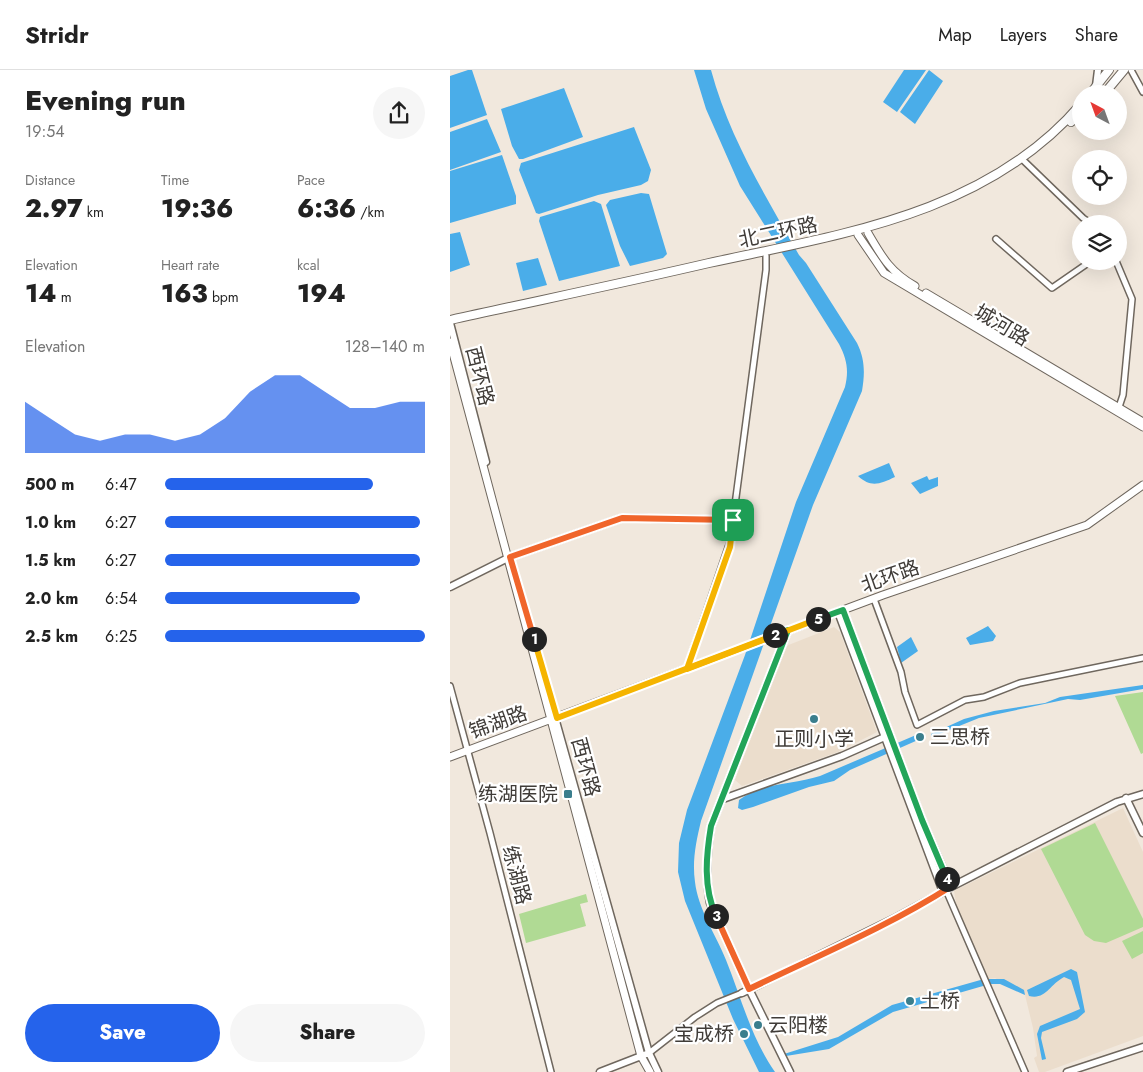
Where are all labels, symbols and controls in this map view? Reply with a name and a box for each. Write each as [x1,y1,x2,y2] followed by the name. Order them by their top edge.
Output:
[25,17,89,52] text: Stridr
[938,22,972,48] text: Map
[1000,22,1047,48] text: Layers
[1075,22,1118,48] text: Share
[25,80,186,121] text: Evening run
[1072,85,1128,140] north arrow
[1072,85,1127,270] map controls
[373,87,425,139] button: share
[25,120,65,143] text: 19:54
[1072,150,1127,205] button: locate
[25,170,75,190] text: Distance
[161,170,189,190] text: Time
[297,170,325,190] text: Pace
[25,190,83,226] text: 2.97
[161,190,233,226] text: 19:36
[297,190,356,226] text: 6:36
[83,202,104,222] text: km
[356,202,385,222] text: /km
[736,210,820,255] street label: 北二环路
[1072,215,1127,270] button: layers
[25,255,78,275] text: Elevation
[161,255,219,275] text: Heart rate
[297,255,320,275] text: kcal
[25,275,56,311] text: 14
[161,275,208,311] text: 163
[297,275,346,311] text: 194
[56,287,72,307] text: m
[208,287,239,307] text: bpm
[969,298,1035,353] street label: 城河路
[25,335,85,358] text: Elevation
[345,335,425,358] text: 128–140 m
[458,344,501,409] street label: 西环路
[25,473,74,496] text: 500 m
[105,473,137,496] text: 6:47
[712,499,754,541] pin
[719,506,747,534] icon: arrive
[25,511,76,534] text: 1.0 km
[105,511,137,534] text: 6:27
[25,549,76,572] text: 1.5 km
[105,549,137,572] text: 6:27
[857,553,923,600] street label: 北环路
[25,587,78,610] text: 2.0 km
[105,587,137,610] text: 6:54
[806,606,830,632] pin: 5
[814,609,823,629] text: 5
[762,622,788,648] pin: 2
[25,625,78,648] text: 2.5 km
[105,625,137,648] text: 6:25
[771,625,780,645] text: 2
[522,626,546,652] pin: 1
[531,629,538,649] text: 1
[465,699,531,746] street label: 锦湖路
[808,713,820,725] marker: 正则小学
[930,723,990,752] place label: 三思桥
[774,725,854,754] place label: 正则小学
[914,731,926,743] marker: 三思桥
[564,734,607,800] street label: 西环路
[478,780,558,809] place label: 练湖医院
[562,788,574,800] marker: 练湖医院
[495,842,538,908] street label: 练湖路
[934,866,960,892] pin: 4
[943,869,952,889] text: 4
[704,904,728,928] pin: 3
[712,906,721,926] text: 3
[920,987,960,1016] place label: 土桥
[904,995,916,1007] marker: 土桥
[25,1004,220,1062] button: Save
[230,1004,425,1062] button: Share
[768,1011,828,1040] place label: 云阳楼
[752,1019,764,1031] marker: 云阳楼
[674,1020,734,1049] place label: 宝成桥
[738,1028,750,1040] marker: 宝成桥

